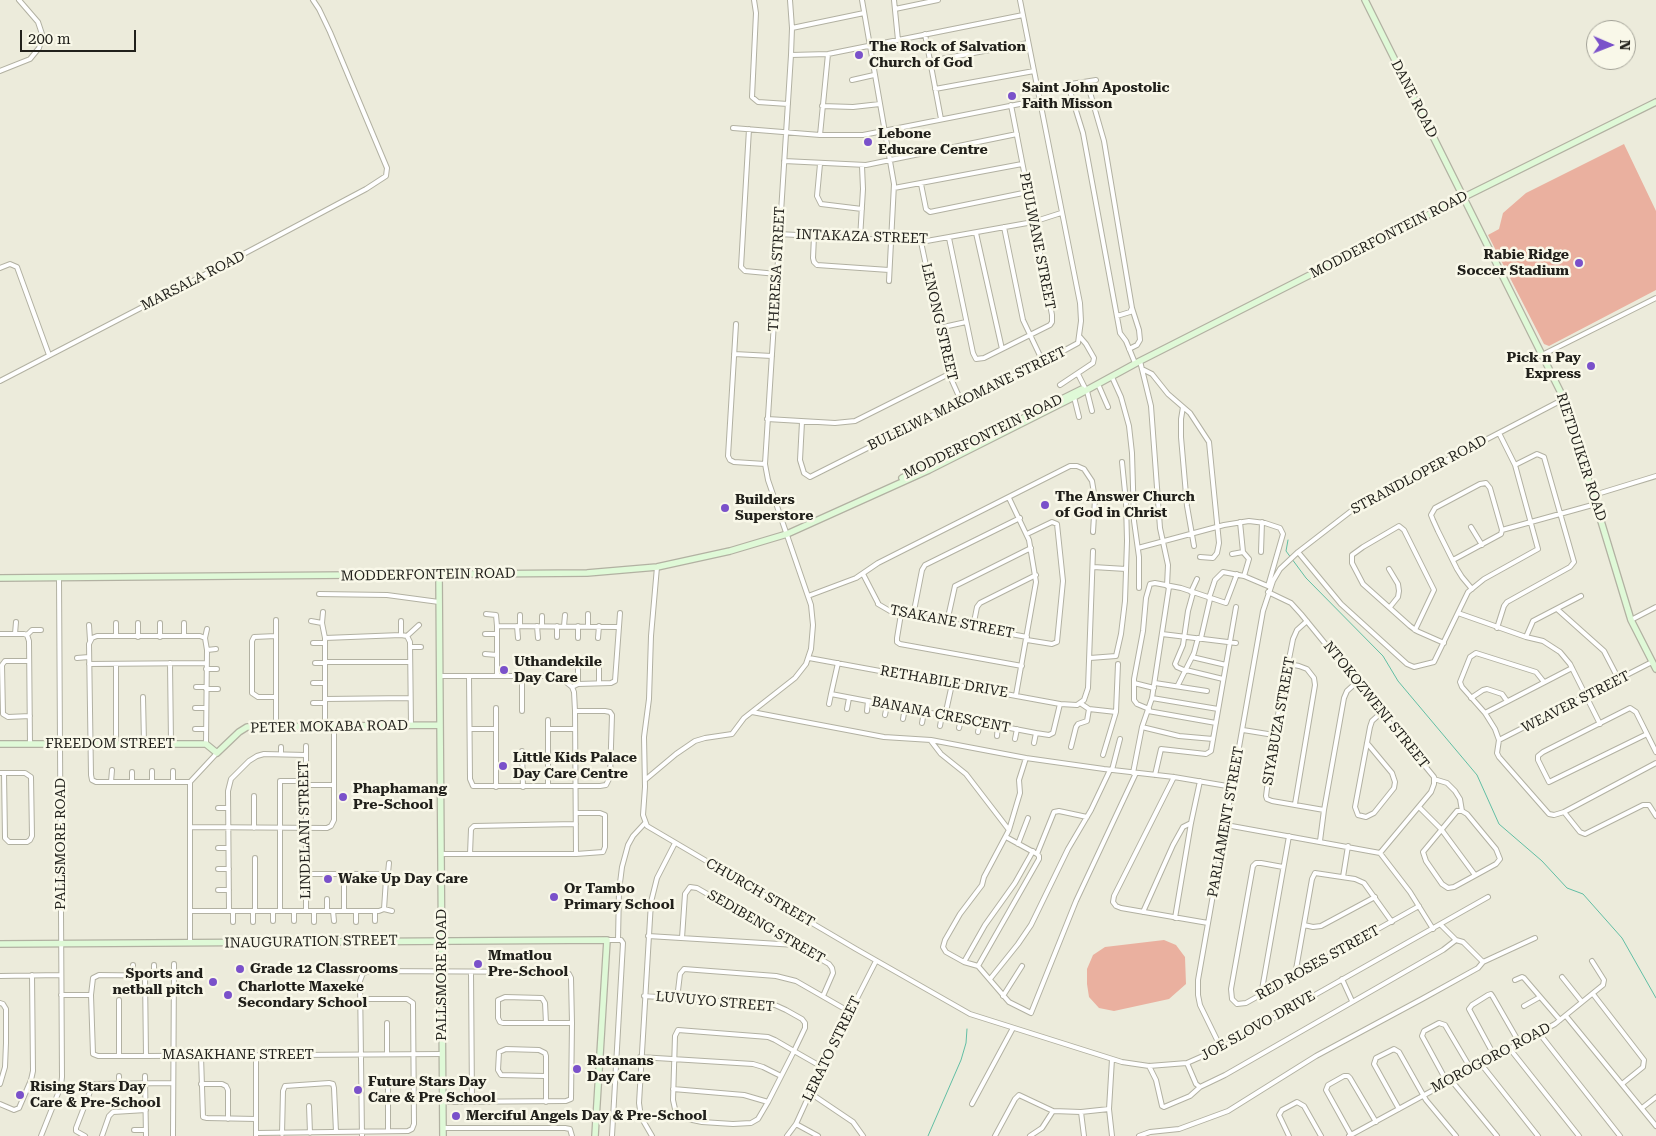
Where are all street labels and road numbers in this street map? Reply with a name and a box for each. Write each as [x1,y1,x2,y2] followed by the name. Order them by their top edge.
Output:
[1387,57,1441,141] street label: DANE ROAD
[1015,171,1059,311] street label: PEULWANE STREET
[1307,188,1471,282] street label: MODDERFONTEIN ROAD
[765,206,789,332] street label: THERESA STREET
[796,226,928,248] street label: INTAKAZA STREET
[138,248,248,314] street label: MARSALA ROAD
[917,262,961,382] street label: LENONG STREET
[865,343,1069,455] street label: BULELWA MAKOMANE STREET
[901,391,1065,483] street label: MODDERFONTEIN ROAD
[1552,391,1610,523] street label: RIETDUIKER ROAD
[1348,432,1490,518] street label: STRANDLOPER ROAD
[340,565,516,585] street label: MODDERFONTEIN ROAD
[888,602,1016,642] street label: TSAKANE STREET
[1320,638,1432,772] street label: NTOKOZWENI STREET
[1259,656,1299,786] street label: SIYABUZA STREET
[879,662,1009,702] street label: RETHABILE DRIVE
[1519,668,1633,736] street label: WEAVER STREET
[870,693,1012,737] street label: BANANA CRESCENT
[250,717,408,737] street label: PETER MOKABA ROAD
[45,736,175,752] street label: FREEDOM STREET
[1204,745,1248,899] street label: PARLIAMENT STREET
[295,761,315,899] street label: LINDELANI STREET
[53,778,69,910] street label: PALLSMORE ROAD
[703,855,817,931] street label: CHURCH STREET
[704,887,828,967] street label: SEDIBENG STREET
[434,909,450,1041] street label: PALLSMORE ROAD
[1253,922,1383,1004] street label: RED ROSES STREET
[224,932,398,952] street label: INAUGURATION STREET
[655,988,775,1016] street label: LUVUYO STREET
[1198,988,1318,1064] street label: JOE SLOVO DRIVE
[799,993,865,1105] street label: LERATO STREET
[1428,1019,1554,1097] street label: MOROGORO ROAD
[162,1047,314,1063] street label: MASAKHANE STREET

